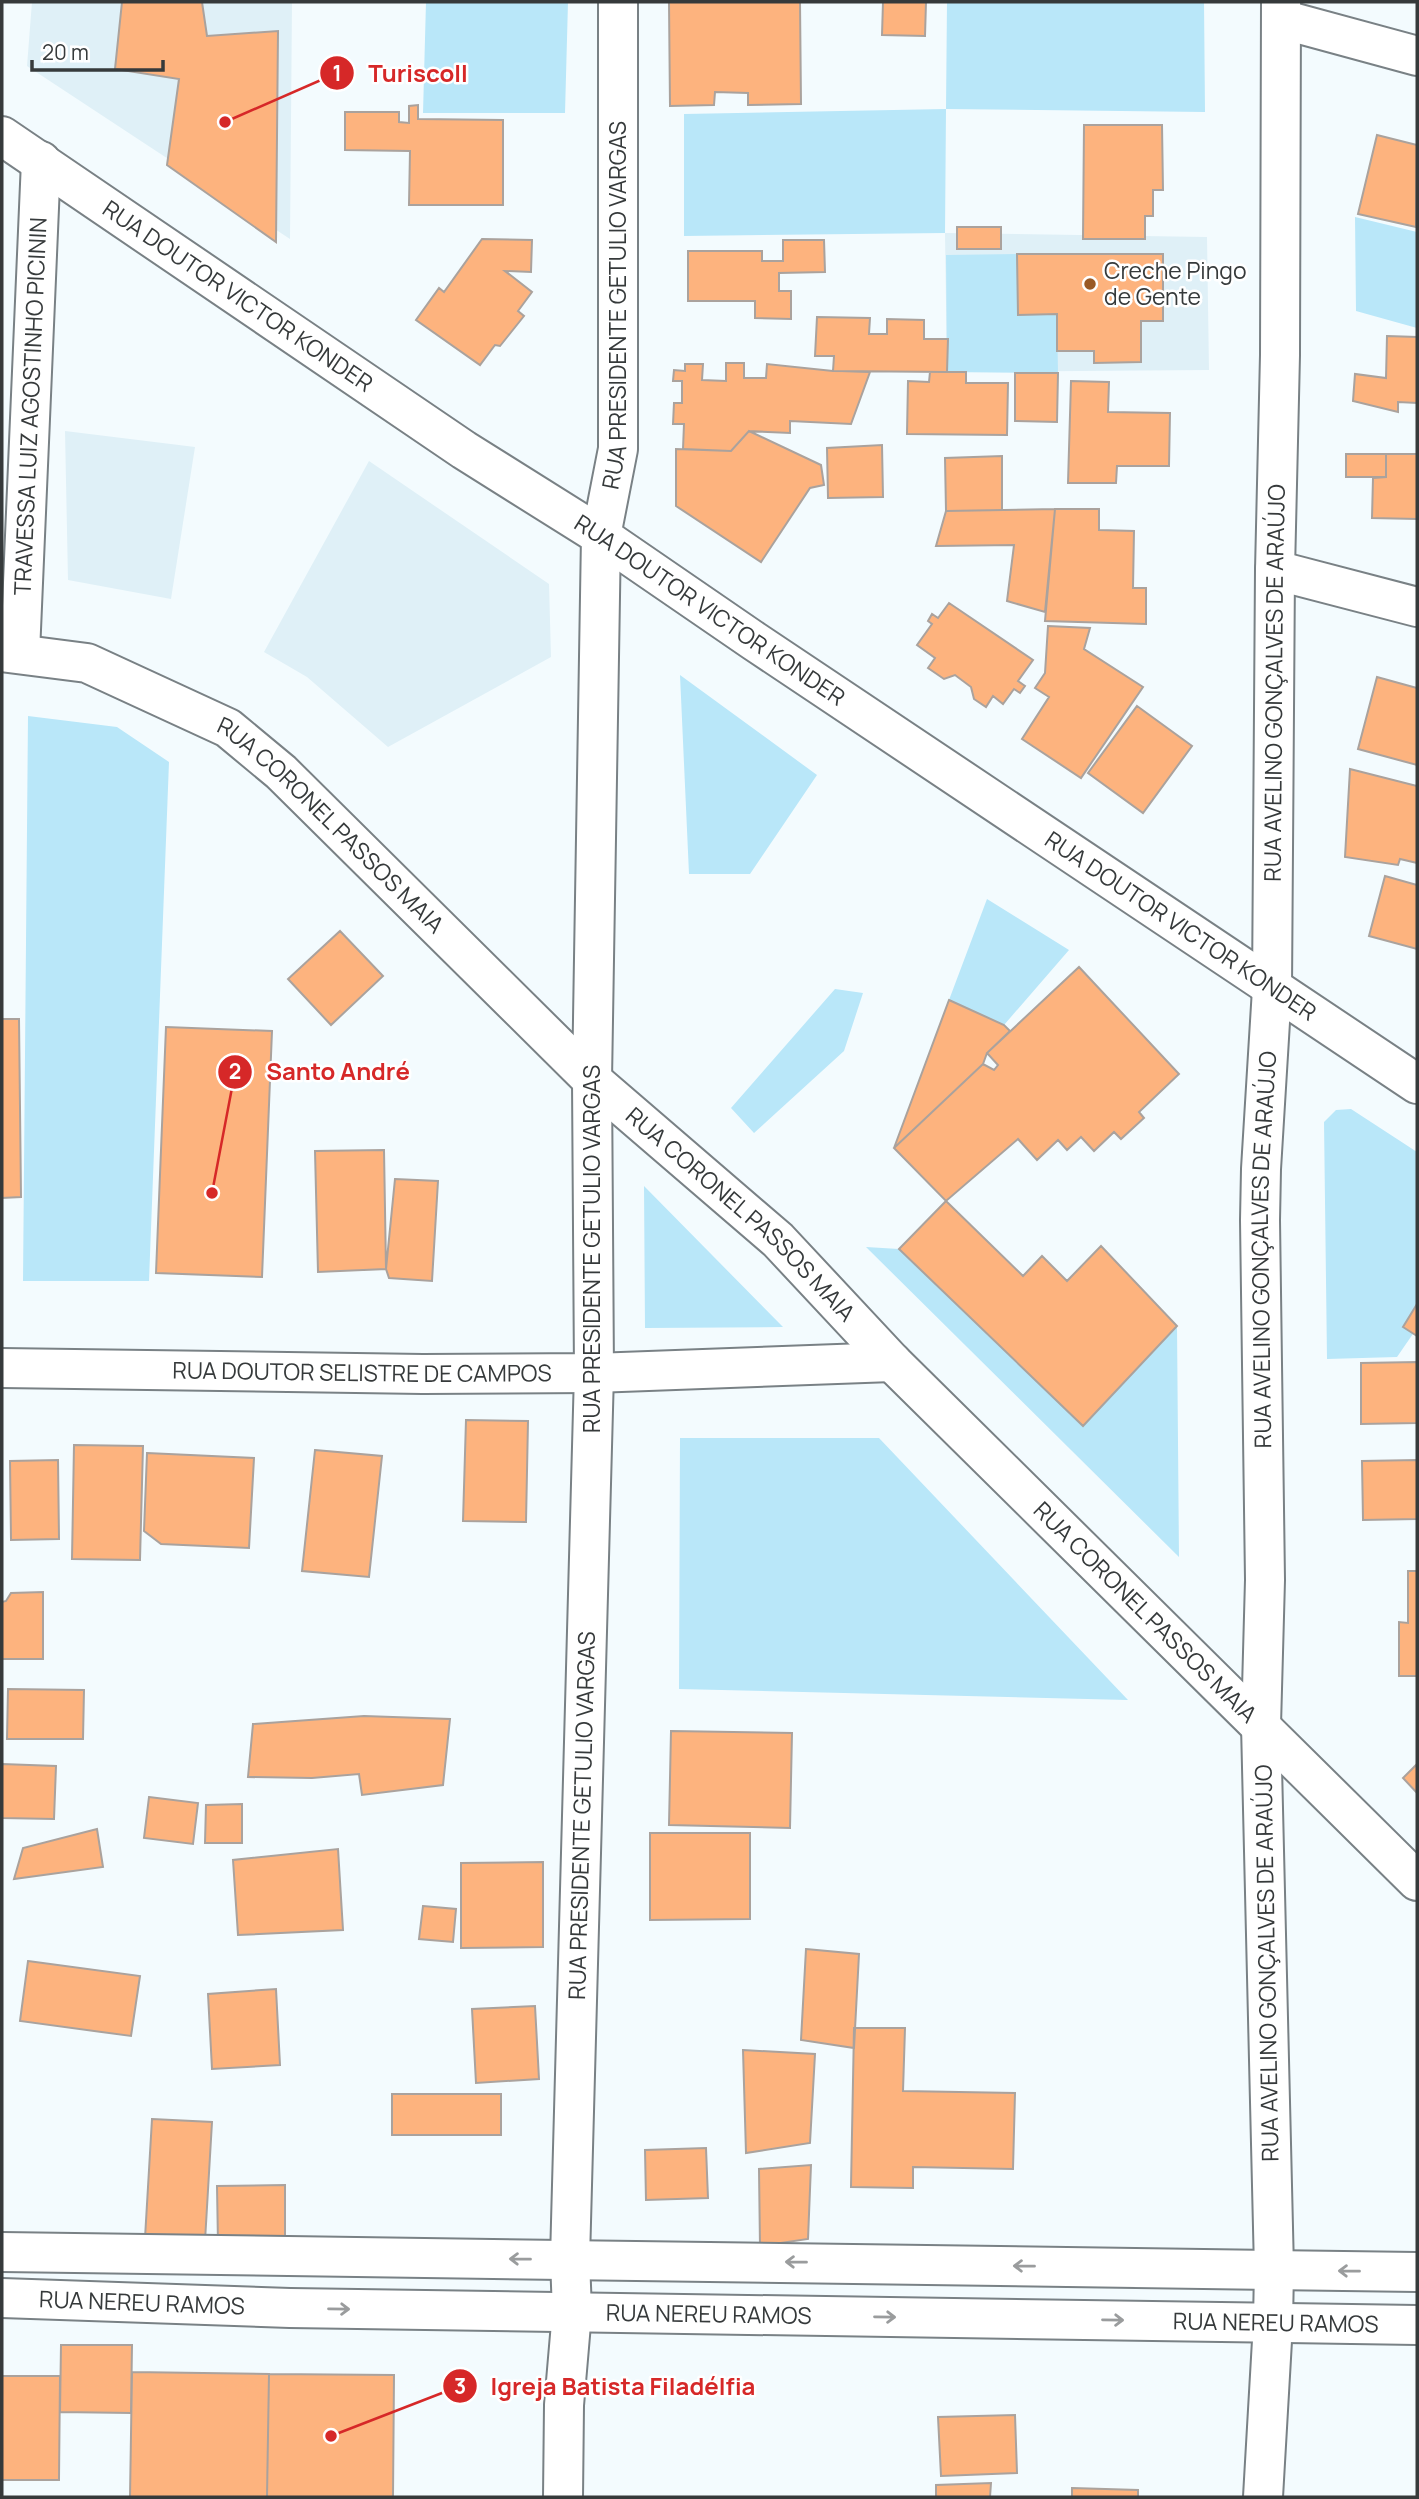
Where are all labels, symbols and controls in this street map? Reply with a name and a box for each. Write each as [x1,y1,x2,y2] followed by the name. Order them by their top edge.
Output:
[32,28,163,72] scale bar
[42,38,89,66] text: 20 m
[320,51,482,96] callout: Turiscoll
[368,56,468,89] text: Turiscoll
[332,59,342,87] text: 1
[594,121,634,492] street label: RUA PRESIDENTE GETULIO VARGAS
[97,192,380,399] street label: RUA DOUTOR VICTOR KONDER
[5,216,54,596] street label: TRAVESSA LUIZ AGOSTINHO PICININ
[1104,254,1247,312] place label: Creche Pingo de Gente
[1082,276,1098,292] marker: Creche Pingo de Gente
[1256,484,1292,882] street label: RUA AVELINO GONÇALVES DE ARAÚJO
[569,506,852,713] street label: RUA DOUTOR VICTOR KONDER
[212,708,452,940] street label: RUA CORONEL PASSOS MAIA
[1039,823,1323,1028] street label: RUA DOUTOR VICTOR KONDER
[217,1049,424,1094] callout: Santo André
[1243,1050,1283,1448] street label: RUA AVELINO GONÇALVES DE ARAÚJO
[266,1054,410,1087] text: Santo André
[229,1057,241,1085] text: 2
[575,1065,607,1433] street label: RUA PRESIDENTE GETULIO VARGAS
[620,1099,863,1328] street label: RUA CORONEL PASSOS MAIA
[172,1353,552,1389] street label: RUA DOUTOR SELISTRE DE CAMPOS
[1027,1494,1265,1730] street label: RUA CORONEL PASSOS MAIA
[560,1631,602,2000] street label: RUA PRESIDENTE GETULIO VARGAS
[1247,1764,1285,2162] street label: RUA AVELINO GONÇALVES DE ARAÚJO
[508,2252,531,2265] one-way arrow
[785,2255,808,2269] one-way arrow
[1012,2259,1035,2272] one-way arrow
[1338,2264,1361,2277] one-way arrow
[39,2282,245,2321] street label: RUA NEREU RAMOS
[606,2296,812,2331] street label: RUA NEREU RAMOS
[328,2302,351,2316] one-way arrow
[1173,2304,1379,2339] street label: RUA NEREU RAMOS
[874,2310,897,2324] one-way arrow
[1101,2314,1124,2327] one-way arrow
[442,2364,770,2409] callout: Igreja Batista Filadélfia
[491,2369,755,2402] text: Igreja Batista Filadélfia
[454,2372,466,2400] text: 3

